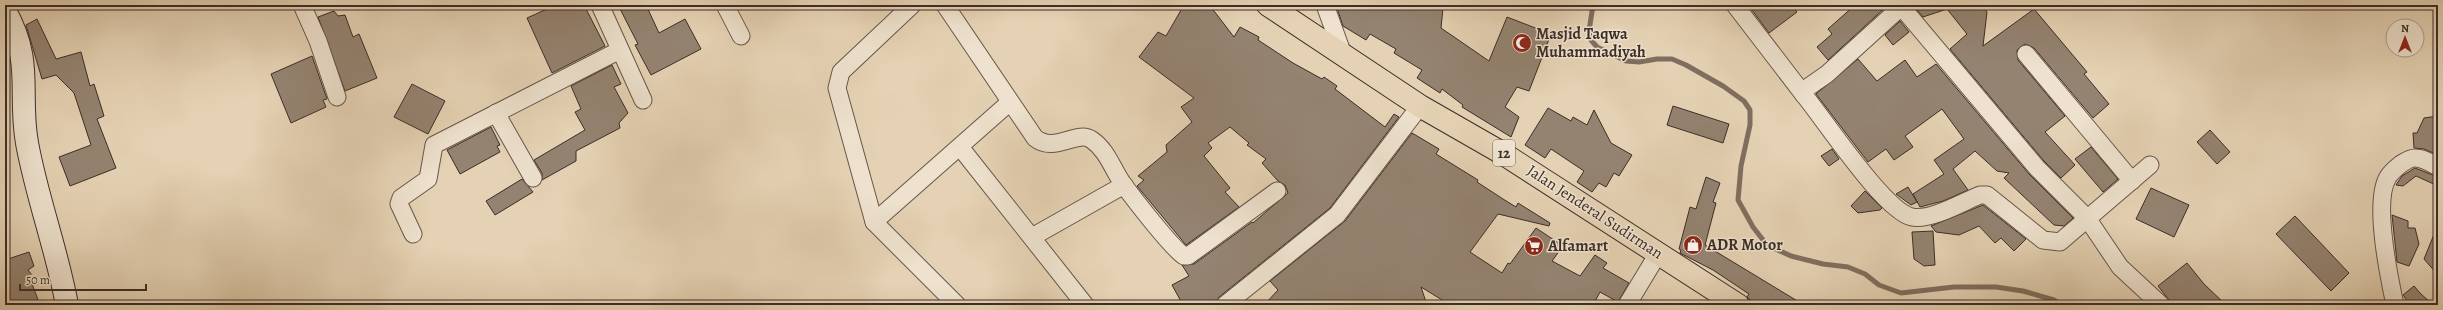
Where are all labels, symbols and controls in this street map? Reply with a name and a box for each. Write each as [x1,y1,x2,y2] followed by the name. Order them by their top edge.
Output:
[2385,18,2425,58] north arrow
[2401,21,2409,36] text: N
[1536,23,1646,63] place label: Masjid Taqwa Muhammadiyah
[1511,32,1533,54] mosque icon: Masjid Taqwa Muhammadiyah
[1493,140,1515,166] road number: 12
[1523,160,1668,264] street label: Jalan Jenderal Sudirman
[1682,234,1704,256] shop icon: ADR Motor
[1706,234,1783,256] place label: ADR Motor
[1523,235,1545,257] supermarket icon: Alfamart
[1547,235,1609,257] place label: Alfamart
[20,266,146,292] scale bar
[26,272,50,288] text: 50 m

